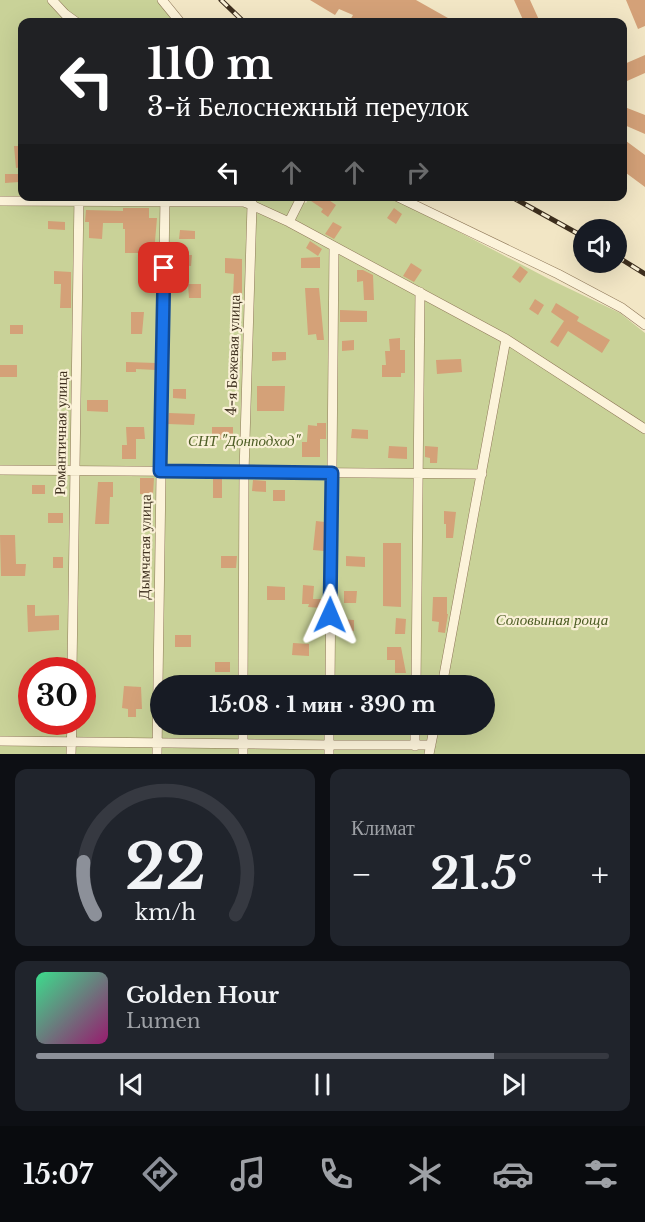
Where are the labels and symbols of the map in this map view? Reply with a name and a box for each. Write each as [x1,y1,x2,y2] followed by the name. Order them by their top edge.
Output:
[138,242,189,293] pin
[221,294,244,416] street label: 4-я Бежевая улица
[50,370,71,495] street label: Романтичная улица
[188,431,302,450] park label: СНТ "Донподход"
[134,494,155,600] street label: Дымчатая улица
[298,583,362,647] position arrow
[496,610,608,629] park label: Соловьиная роща
[18,657,96,735] speed limit sign: 30

